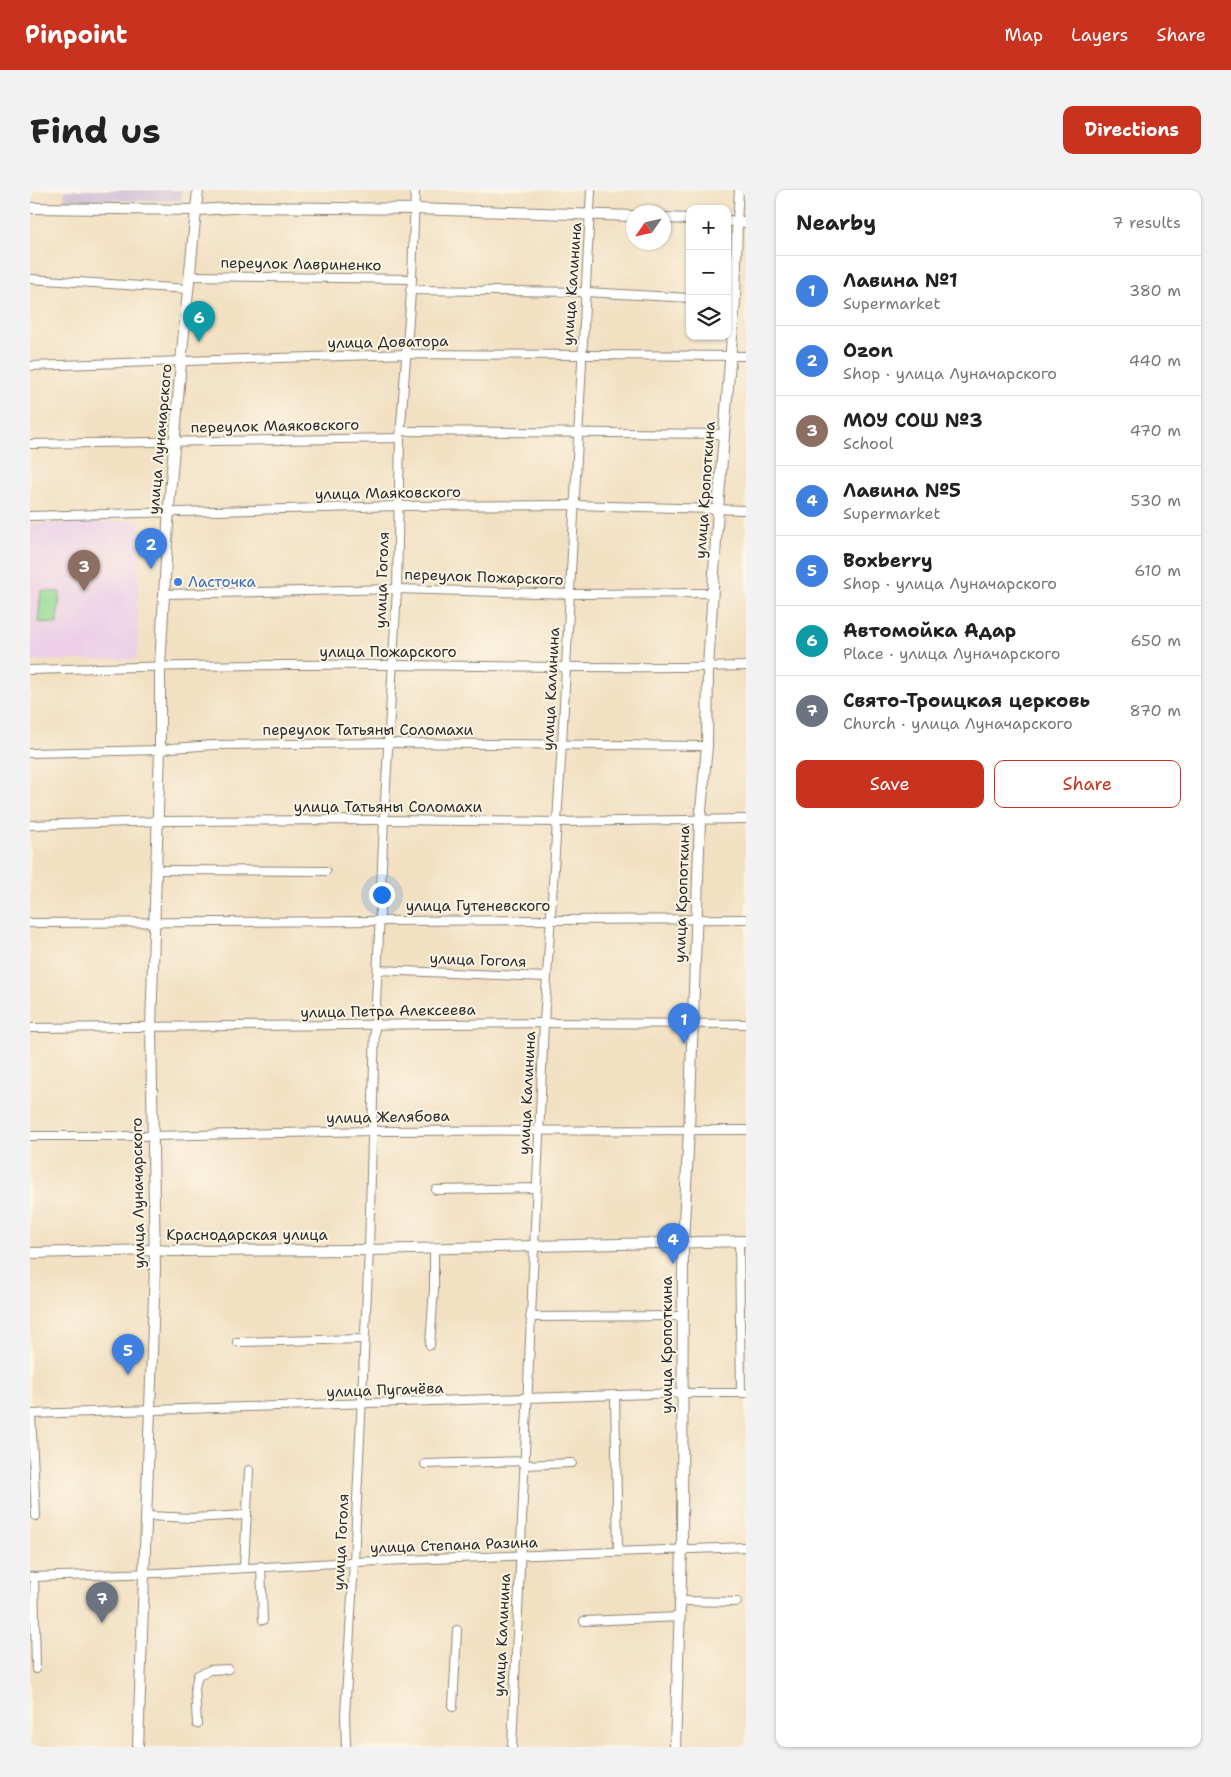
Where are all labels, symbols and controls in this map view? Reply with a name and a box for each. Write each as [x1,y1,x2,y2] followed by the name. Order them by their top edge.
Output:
[25,19,127,51] text: Pinpoint
[1005,23,1043,47] text: Map
[1071,23,1128,47] text: Layers
[1156,23,1206,47] text: Share
[1063,106,1201,154] button: Directions
[30,107,161,154] text: Find us
[626,205,671,250] north arrow
[686,205,731,340] map controls
[686,205,731,250] button: +
[796,209,876,237] text: Nearby
[1112,212,1181,233] text: 7 results
[558,221,586,346] street label: улица Калинина
[686,250,731,295] button: −
[220,253,382,275] street label: переулок Лавриненко
[843,268,958,293] text: Лавина №1
[808,280,816,301] text: 1
[1129,280,1181,301] text: 380 m
[843,293,940,314] text: Supermarket
[686,295,731,340] button: layers
[183,301,215,342] pin: 6
[327,331,449,353] street label: улица Доватора
[843,338,893,363] text: Ozon
[806,350,818,371] text: 2
[1129,350,1181,371] text: 440 m
[143,363,177,515] street label: улица Луначарского
[843,363,1057,384] text: Shop · улица Луначарского
[843,408,983,433] text: МОУ СОШ №3
[191,415,359,437] street label: переулок Маяковского
[690,420,720,559] street label: улица Кропоткина
[806,420,818,441] text: 3
[1130,420,1181,441] text: 470 m
[843,433,893,454] text: School
[843,478,961,503] text: Лавина №5
[315,482,461,504] street label: улица Маяковского
[806,490,818,511] text: 4
[1131,490,1181,511] text: 530 m
[843,503,940,524] text: Supermarket
[135,528,167,569] pin: 2
[370,531,394,629] street label: улица Гоголя
[843,548,933,573] text: Boxberry
[68,550,100,591] pin: 3
[807,560,817,581] text: 5
[1134,560,1181,581] text: 610 m
[404,564,564,590] street label: переулок Пожарского
[188,572,256,592] place label: Ласточка
[843,573,1057,594] text: Shop · улица Луначарского
[172,576,184,588] marker: Ласточка
[843,618,1016,643] text: Автомойка Адар
[538,626,564,751] street label: улица Калинина
[806,630,818,651] text: 6
[1130,630,1181,651] text: 650 m
[320,642,456,662] street label: улица Пожарского
[843,643,1060,664] text: Place · улица Луначарского
[843,688,1090,713] text: Свято-Троицкая церковь
[806,700,818,721] text: 7
[1130,700,1181,721] text: 870 m
[843,713,1073,734] text: Church · улица Луначарского
[263,720,474,740] street label: переулок Татьяны Соломахи
[796,760,984,808] button: Save
[994,760,1181,808] button: Share
[294,797,482,817] street label: улица Татьяны Соломахи
[670,824,694,963] street label: улица Кропоткина
[369,882,395,908] your location
[406,896,550,916] street label: улица Гутеневского
[429,948,527,972] street label: улица Гоголя
[300,999,477,1023] street label: улица Петра Алексеева
[668,1003,700,1044] pin: 1
[514,1030,540,1155] street label: улица Калинина
[326,1106,451,1128] street label: улица Желябова
[127,1117,149,1269] street label: улица Луначарского
[657,1223,689,1264] pin: 4
[166,1225,329,1245] street label: Краснодарская улица
[657,1276,677,1414] street label: улица Кропоткина
[112,1334,144,1375] pin: 5
[326,1378,445,1402] street label: улица Пугачёва
[328,1493,354,1591] street label: улица Гоголя
[370,1532,539,1558] street label: улица Степана Разина
[489,1572,515,1697] street label: улица Калинина
[86,1582,118,1623] pin: 7

